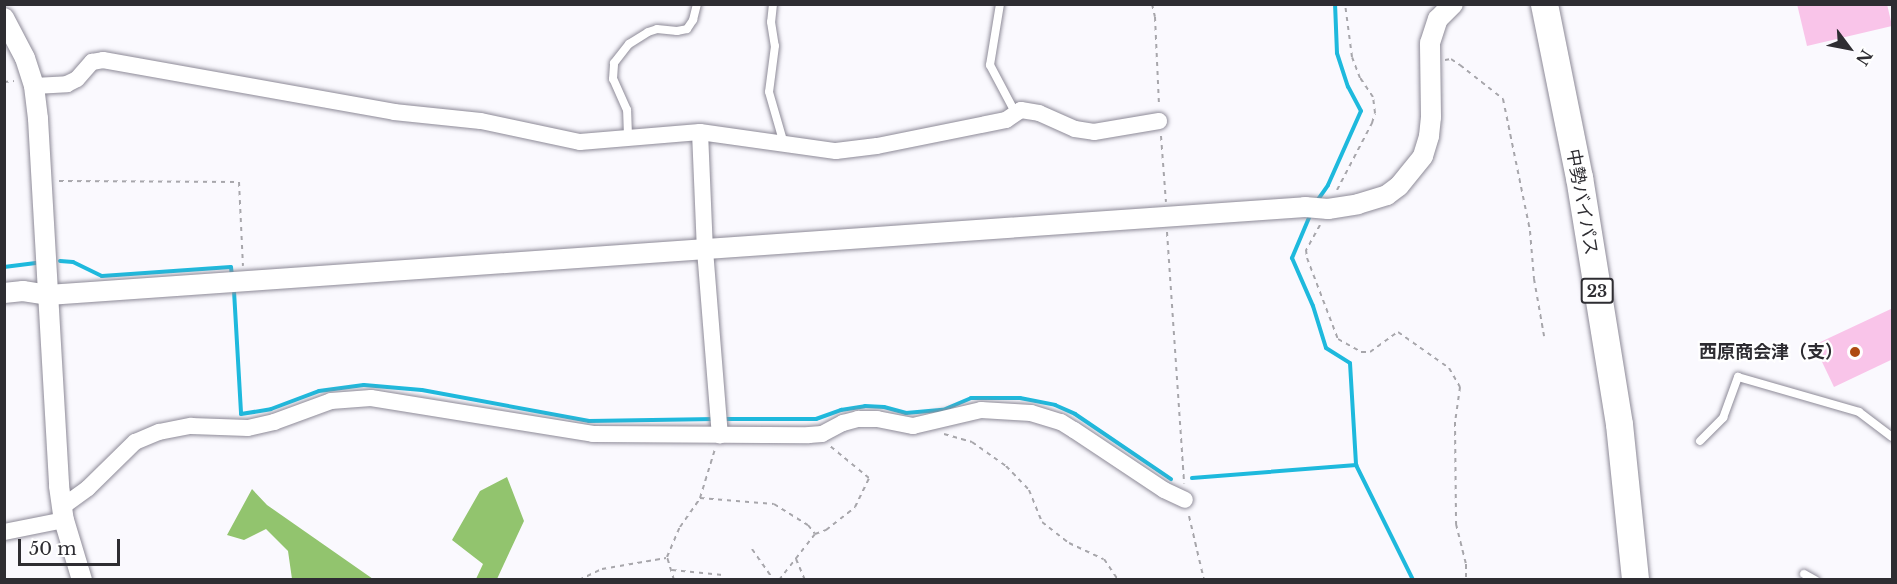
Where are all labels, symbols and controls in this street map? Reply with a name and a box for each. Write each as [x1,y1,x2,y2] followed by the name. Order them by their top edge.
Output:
[1819,18,1879,78] north arrow
[1852,46,1877,69] text: N
[1562,147,1602,257] street label: 中勢バイパス
[1580,278,1614,304] road number: 23
[1699,341,1843,363] place label: 西原商会津（支）
[1848,345,1862,359] marker: 西原商会津（支）
[21,527,123,565] scale bar
[29,538,77,560] text: 50 m

